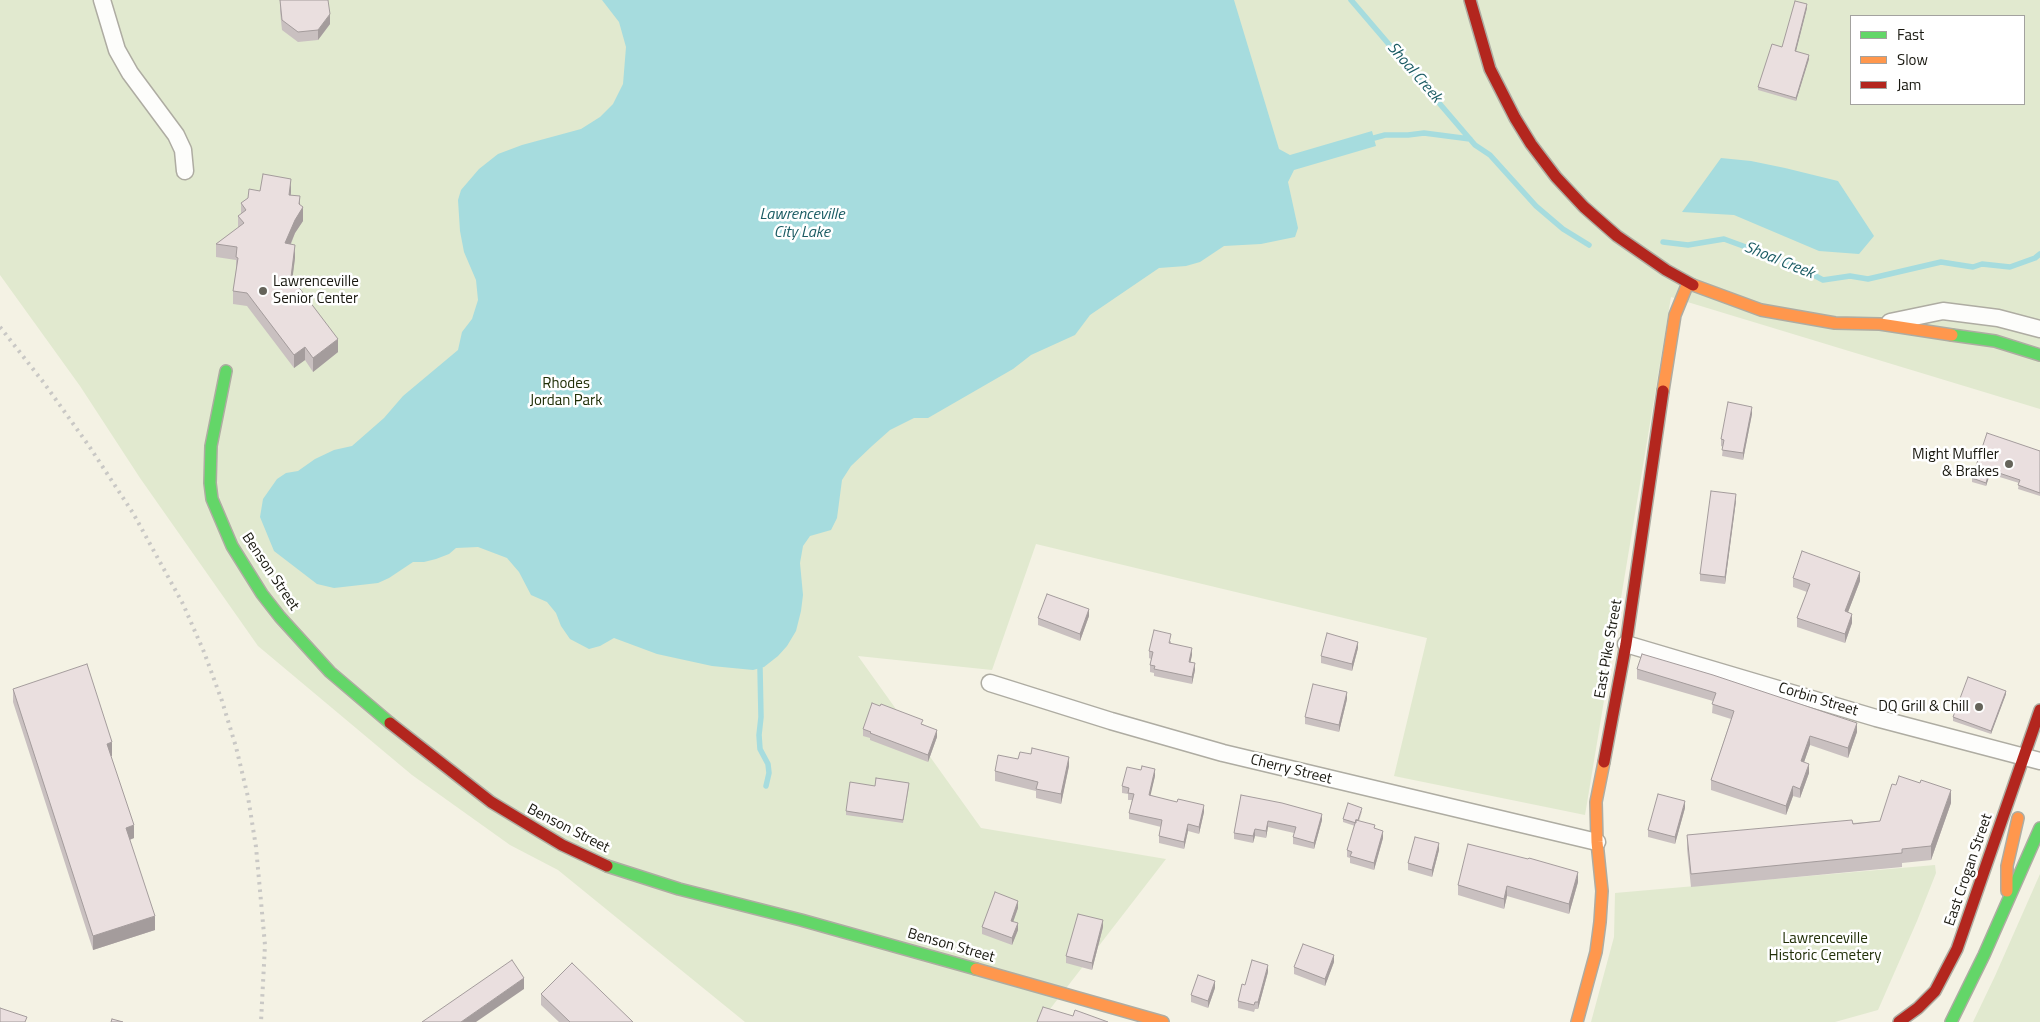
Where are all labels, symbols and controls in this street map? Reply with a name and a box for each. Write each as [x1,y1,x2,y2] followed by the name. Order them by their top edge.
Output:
[1850,15,2025,105] legend
[1897,23,1924,46] text: Fast
[1383,39,1445,107] water label: Shoal Creek
[1897,48,1928,71] text: Slow
[1897,73,1921,96] text: Jam
[759,205,845,243] water label: Lawrenceville City Lake
[1741,238,1817,284] water label: Shoal Creek
[273,273,359,308] place label: Lawrenceville Senior Center
[257,285,269,297] marker: Lawrenceville Senior Center
[530,375,602,410] park label: Rhodes Jordan Park
[1912,446,1999,481] place label: Might Muffler & Brakes
[2003,458,2015,470] marker: Might Muffler & Brakes
[237,530,303,614] street label: Benson Street
[1591,598,1627,700] street label: East Pike Street
[1776,679,1860,721] street label: Corbin Street
[1878,698,1969,716] place label: DQ Grill & Chill
[1973,701,1985,713] marker: DQ Grill & Chill
[1248,751,1334,789] street label: Cherry Street
[524,801,612,857] street label: Benson Street
[1941,811,1997,929] street label: East Crogan Street
[905,925,997,967] street label: Benson Street
[1769,930,1881,965] park label: Lawrenceville Historic Cemetery

